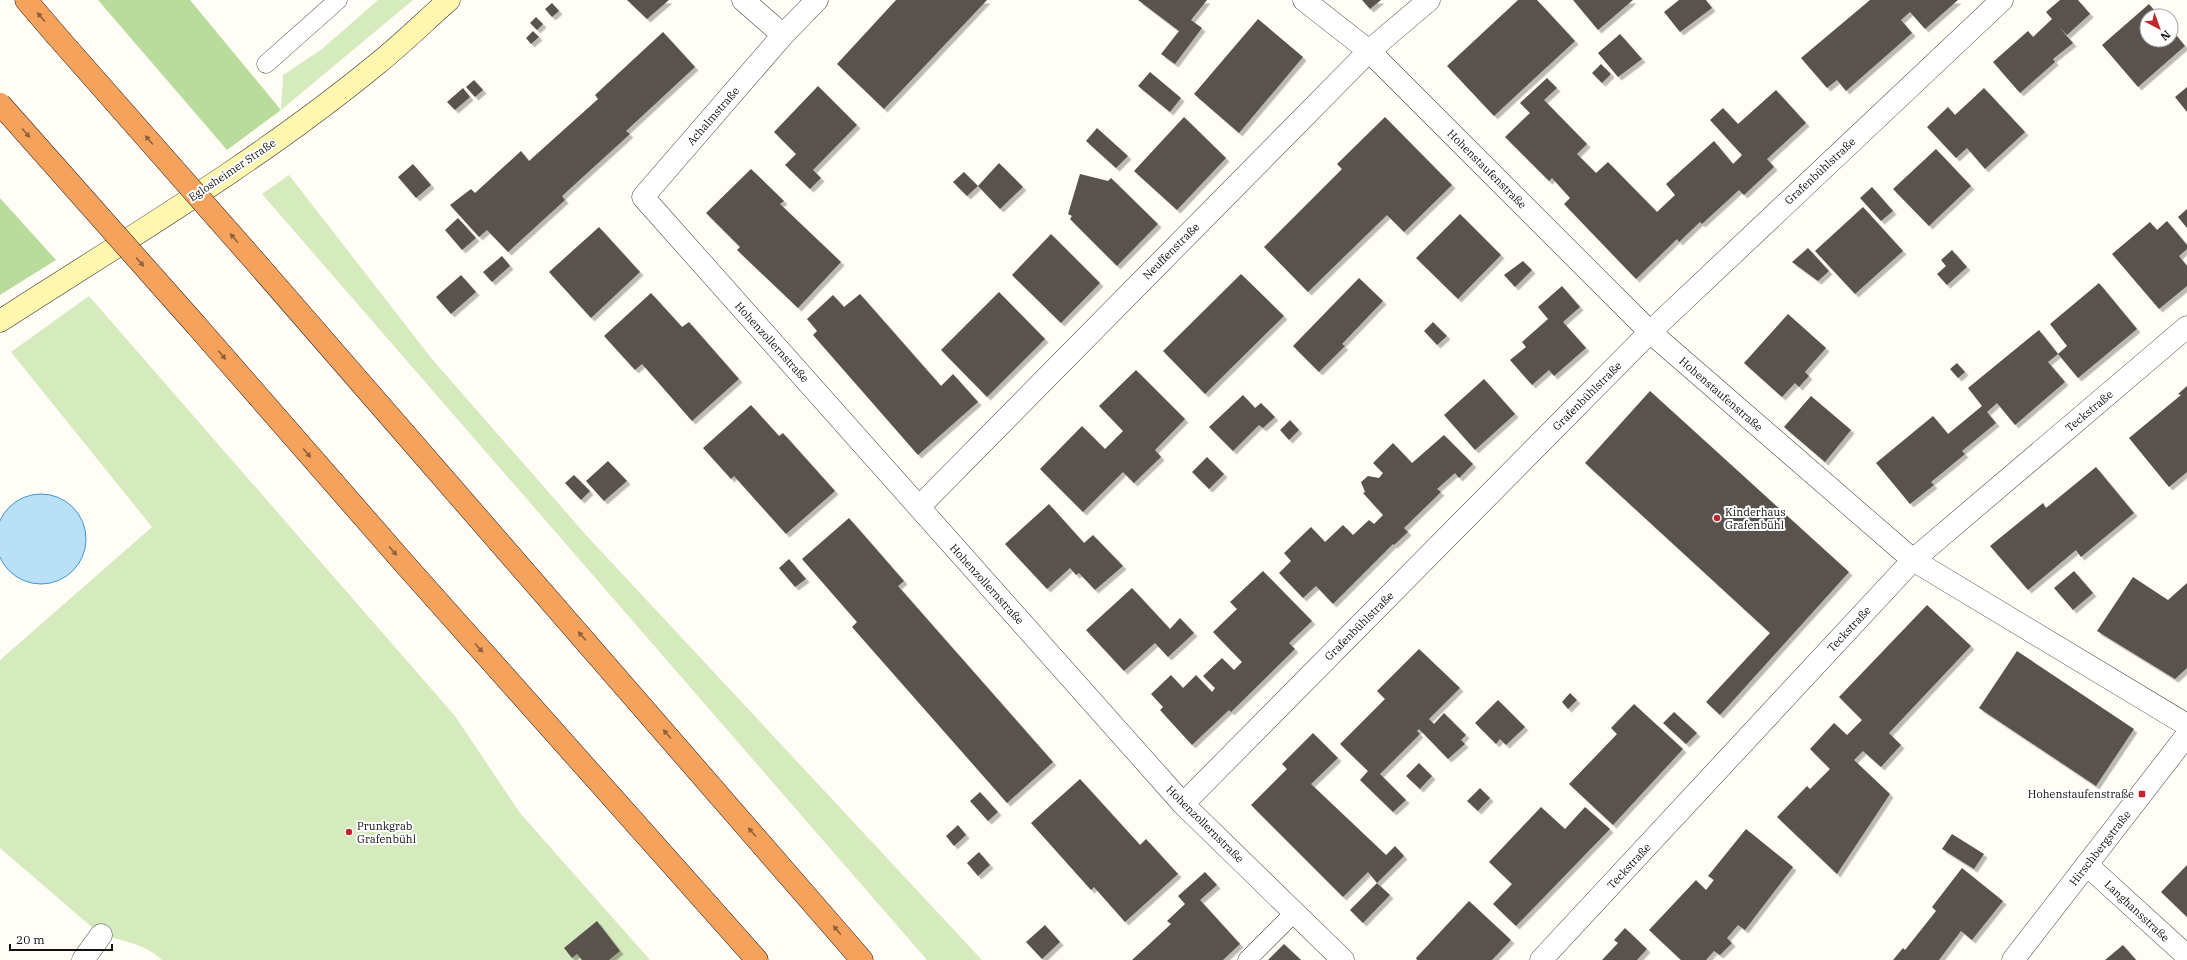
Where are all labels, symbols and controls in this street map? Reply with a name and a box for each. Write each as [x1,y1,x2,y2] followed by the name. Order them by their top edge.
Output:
[2139,8,2179,48] north arrow
[36,12,45,22] one-way arrow
[2157,27,2173,44] text: N
[684,84,742,148] street label: Achalmstraße
[1444,126,1530,212] street label: Hohenstaufenstraße
[21,128,30,138] one-way arrow
[1782,134,1858,207] street label: Grafenbühlstraße
[144,135,153,146] one-way arrow
[186,136,278,204] street label: Eglosheimer Straße
[1140,220,1202,282] street label: Neuffenstraße
[230,233,239,243] one-way arrow
[135,257,144,267] one-way arrow
[732,299,812,385] street label: Hohenzollernstraße
[217,350,226,360] one-way arrow
[1676,354,1766,434] street label: Hohenstaufenstraße
[1550,358,1625,433] street label: Grafenbühlstraße
[2062,387,2116,435] street label: Teckstraße
[302,448,311,457] one-way arrow
[1725,505,1786,532] place label: Kinderhaus Grafenbühl
[1712,513,1722,523] marker: Kinderhaus Grafenbühl
[947,541,1027,627] street label: Hohenzollernstraße
[388,545,397,556] one-way arrow
[1322,588,1397,663] street label: Grafenbühlstraße
[1824,603,1874,655] street label: Teckstraße
[577,630,586,641] one-way arrow
[474,643,484,653] one-way arrow
[662,729,671,739] one-way arrow
[1163,782,1247,866] street label: Hohenzollernstraße
[2028,787,2134,801] place label: Hohenstaufenstraße
[2137,789,2147,799] marker: Hohenstaufenstraße
[2066,808,2134,888] street label: Hirschbergstraße
[357,819,416,846] place label: Prunkgrab Grafenbühl
[344,827,354,837] marker: Prunkgrab Grafenbühl
[747,827,757,837] one-way arrow
[1604,840,1654,892] street label: Teckstraße
[2102,877,2172,945] street label: Langhansstraße
[833,925,842,936] one-way arrow
[10,926,112,952] scale bar
[16,932,45,947] text: 20 m

